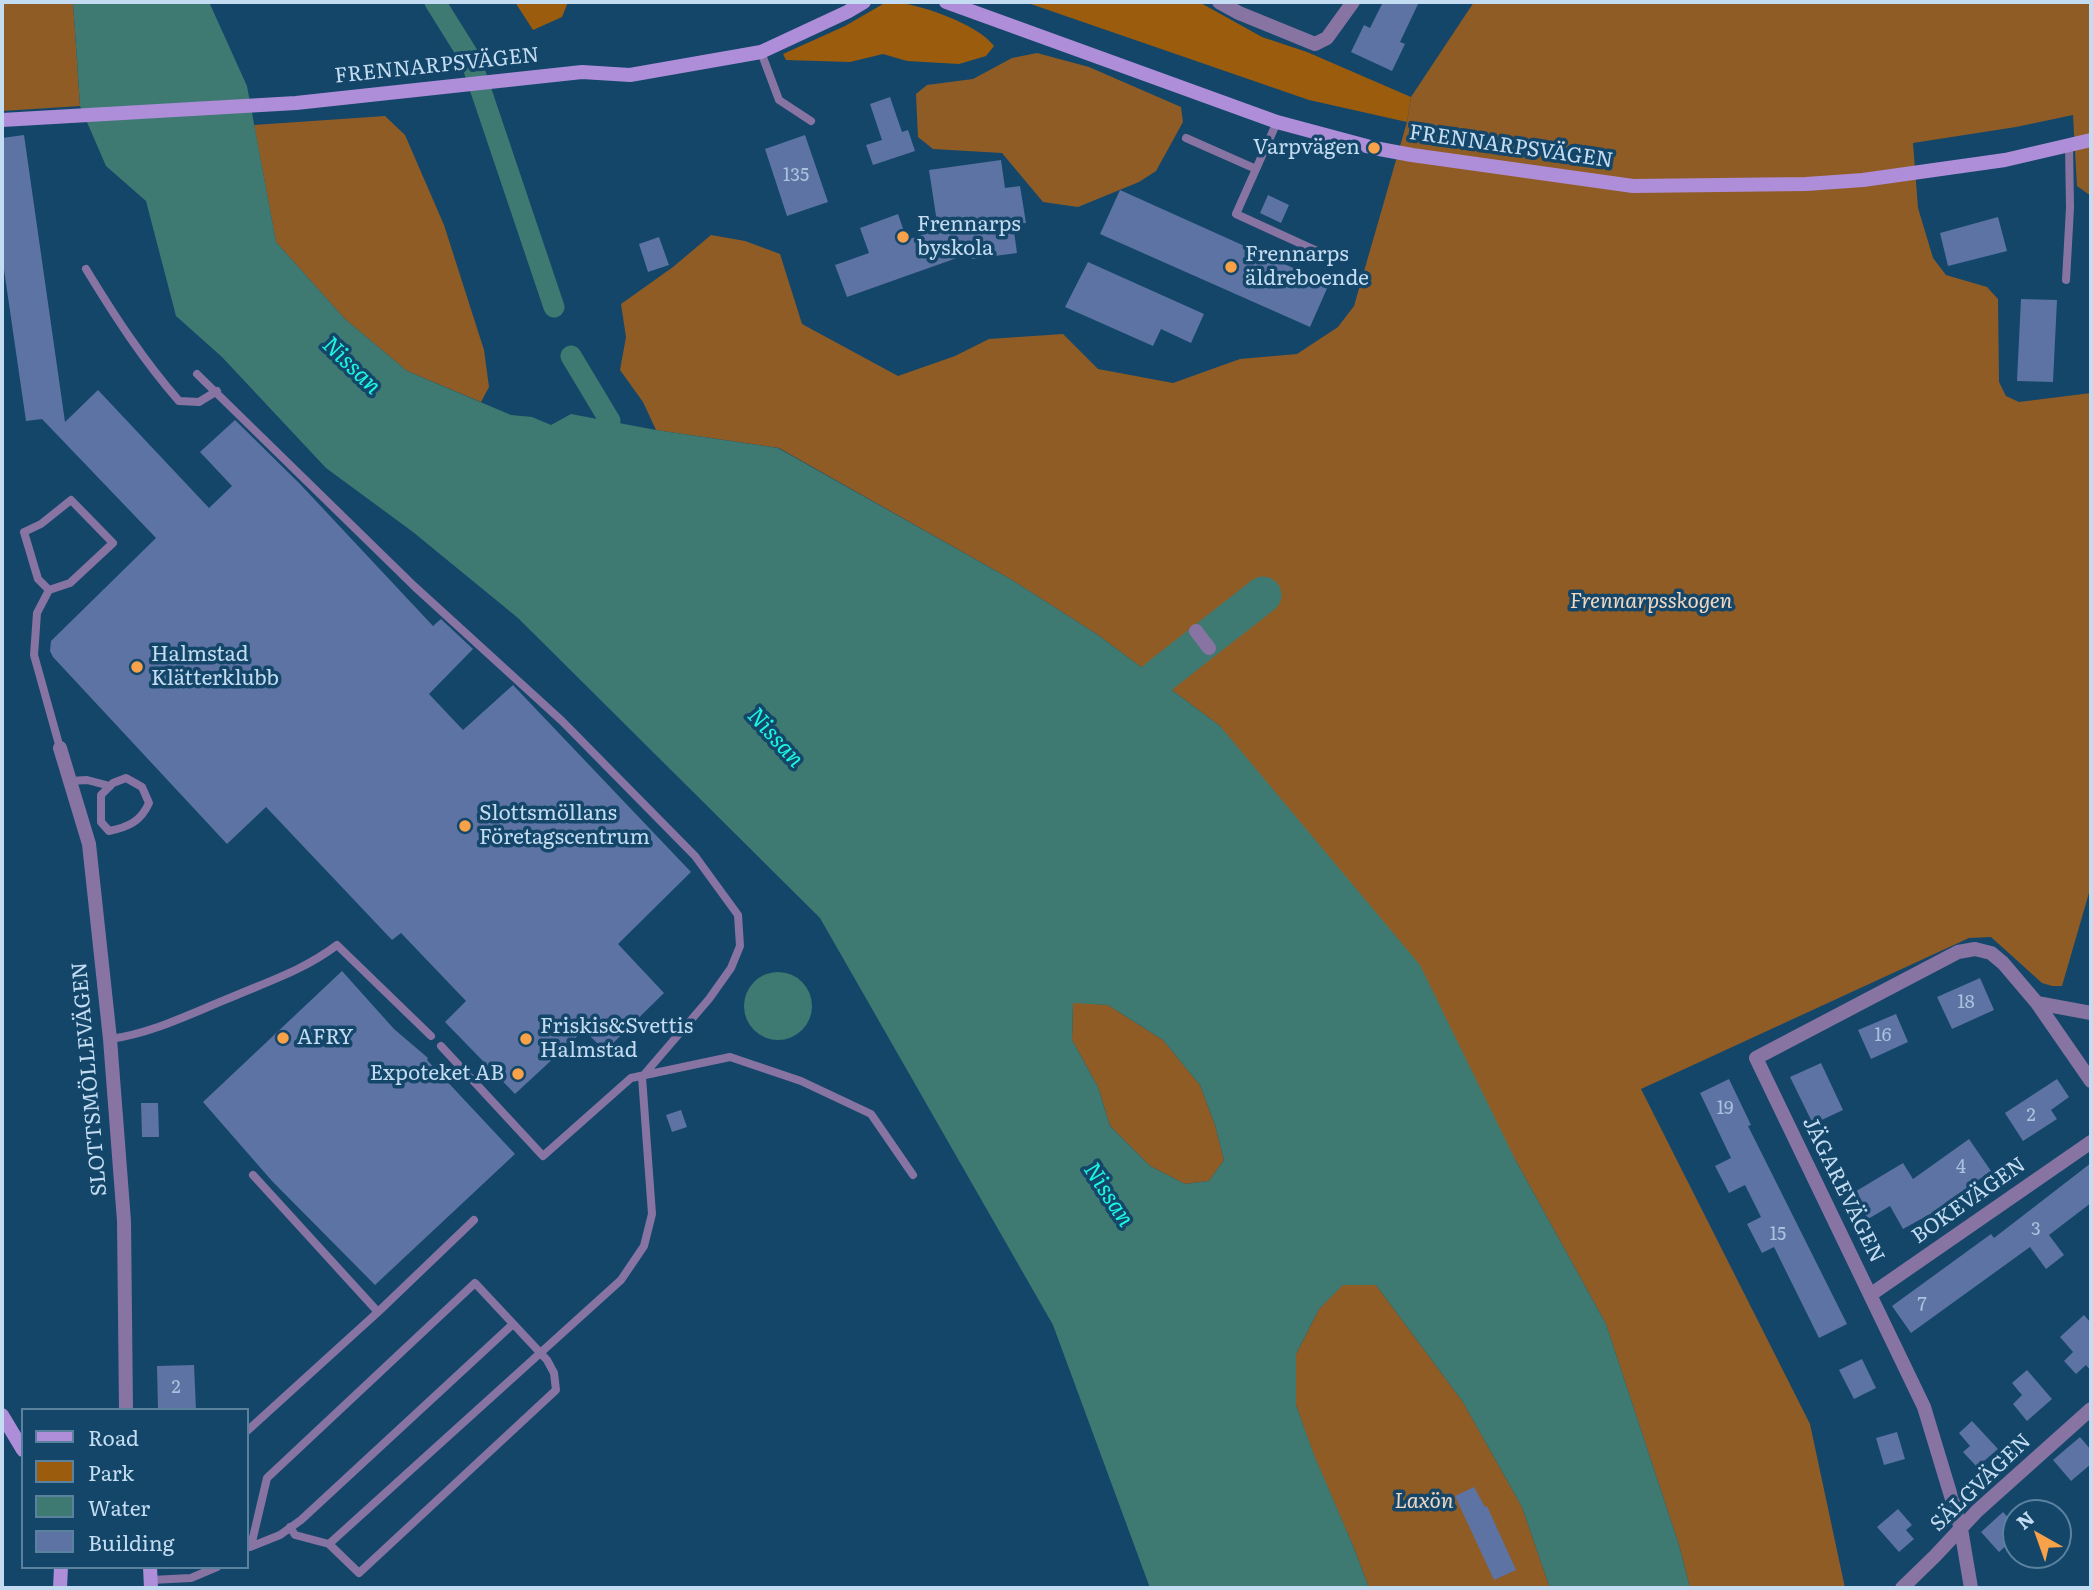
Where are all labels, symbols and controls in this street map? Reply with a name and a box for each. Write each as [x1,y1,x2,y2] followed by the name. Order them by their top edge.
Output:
[333,43,541,89] street label: FRENNARPSVÄGEN
[1407,120,1615,174] street label: FRENNARPSVÄGEN
[1253,135,1360,161] place label: Varpvägen
[1366,140,1382,156] marker: Varpvägen
[783,165,809,187] house number: 135
[917,212,1021,262] place label: Frennarps byskola
[895,229,911,245] marker: Frennarps byskola
[1245,242,1369,292] place label: Frennarps äldreboende
[1223,259,1239,275] marker: Frennarps äldreboende
[316,332,386,400] water label: Nissan
[1570,589,1732,615] park label: Frennarpsskogen
[151,642,279,692] place label: Halmstad Klätterklubb
[129,659,145,675] marker: Halmstad Klätterklubb
[741,702,809,774] water label: Nissan
[479,801,650,851] place label: Slottsmöllans Företagscentrum
[457,818,473,834] marker: Slottsmöllans Företagscentrum
[67,961,113,1197] street label: SLOTTSMÖLLEVÄGEN
[1957,992,1975,1014] house number: 18
[540,1014,693,1064] place label: Friskis&Svettis Halmstad
[297,1025,354,1051] place label: AFRY
[1875,1025,1891,1047] house number: 16
[275,1030,291,1046] marker: AFRY
[518,1031,534,1047] marker: Friskis&Svettis Halmstad
[370,1061,504,1087] place label: Expoteket AB
[510,1066,526,1082] marker: Expoteket AB
[1717,1098,1733,1120] house number: 19
[2026,1105,2036,1127] house number: 2
[1797,1113,1889,1267] street label: JÄGAREVÄGEN
[1907,1152,2031,1250] street label: BOKEVÄGEN
[1956,1157,1966,1179] house number: 4
[1077,1158,1139,1232] water label: Nissan
[2031,1219,2041,1241] house number: 3
[1770,1224,1786,1246] house number: 15
[1917,1294,1927,1316] house number: 7
[171,1377,181,1399] house number: 2
[21,1408,248,1569] legend
[88,1421,139,1452] text: Road
[1925,1429,2037,1537] street label: SÄLGVÄGEN
[88,1456,134,1487] text: Park
[1395,1489,1453,1515] park label: Laxön
[88,1491,150,1522] text: Water
[2002,1499,2072,1569] north arrow
[88,1526,174,1557] text: Building

